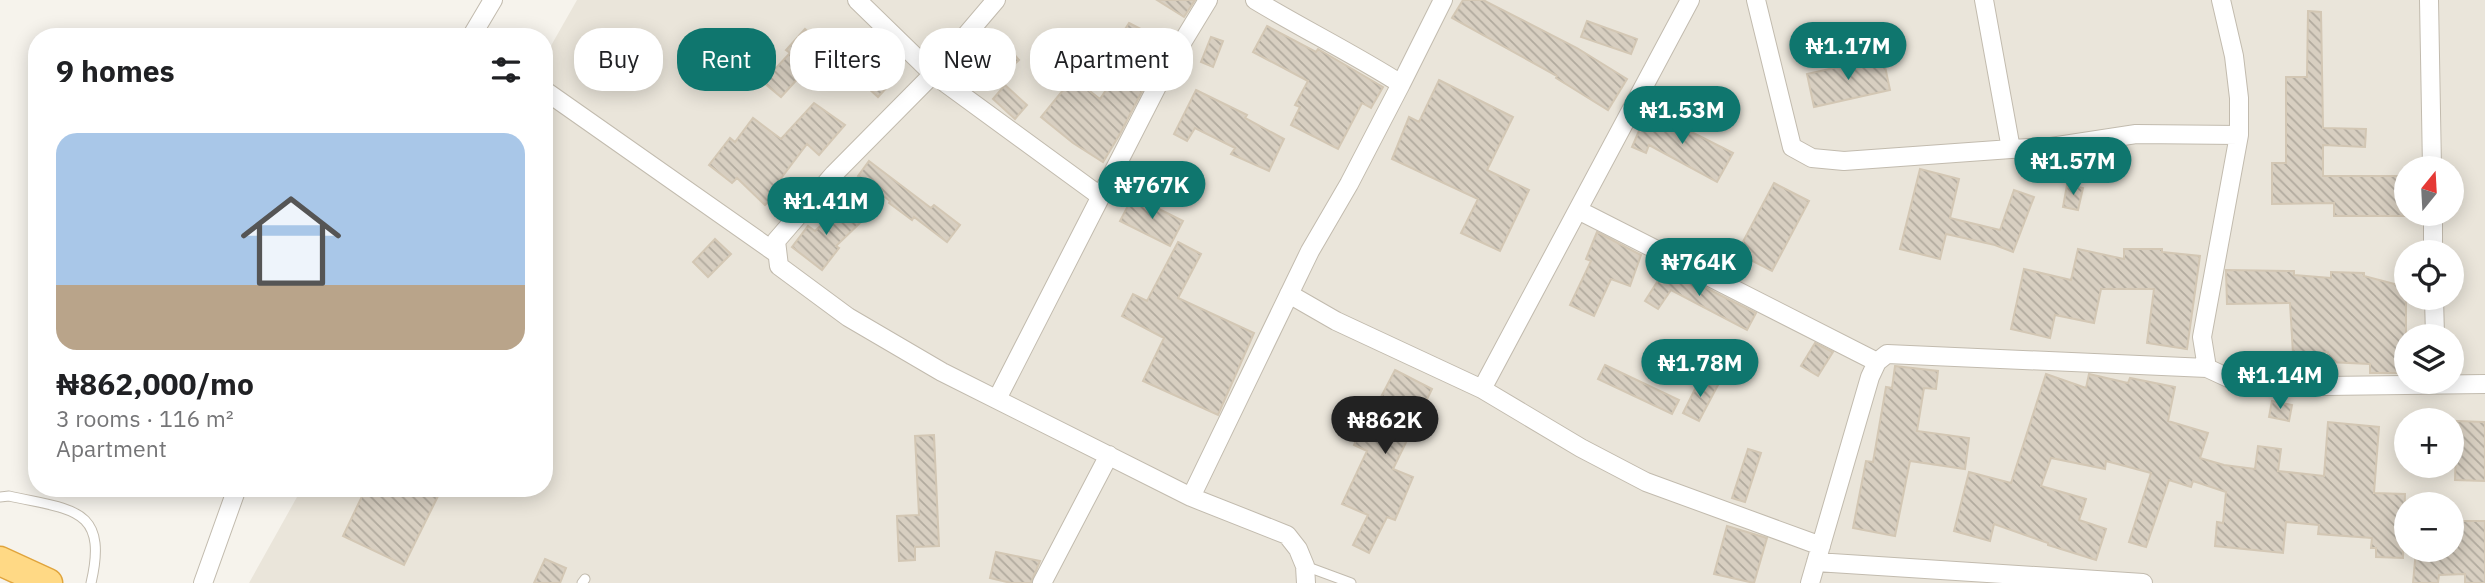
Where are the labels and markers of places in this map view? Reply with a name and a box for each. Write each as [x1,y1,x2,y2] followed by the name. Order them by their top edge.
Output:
[1791,22,1905,82] pin: ₦1.17M
[1625,86,1739,146] pin: ₦1.53M
[2016,138,2130,197] pin: ₦1.57M
[1103,162,1201,221] pin: ₦767K
[769,177,883,237] pin: ₦1.41M
[1650,238,1748,298] pin: ₦764K
[1643,340,1757,399] pin: ₦1.78M
[2223,352,2337,411] pin: ₦1.14M
[1336,396,1434,456] pin: ₦862K

